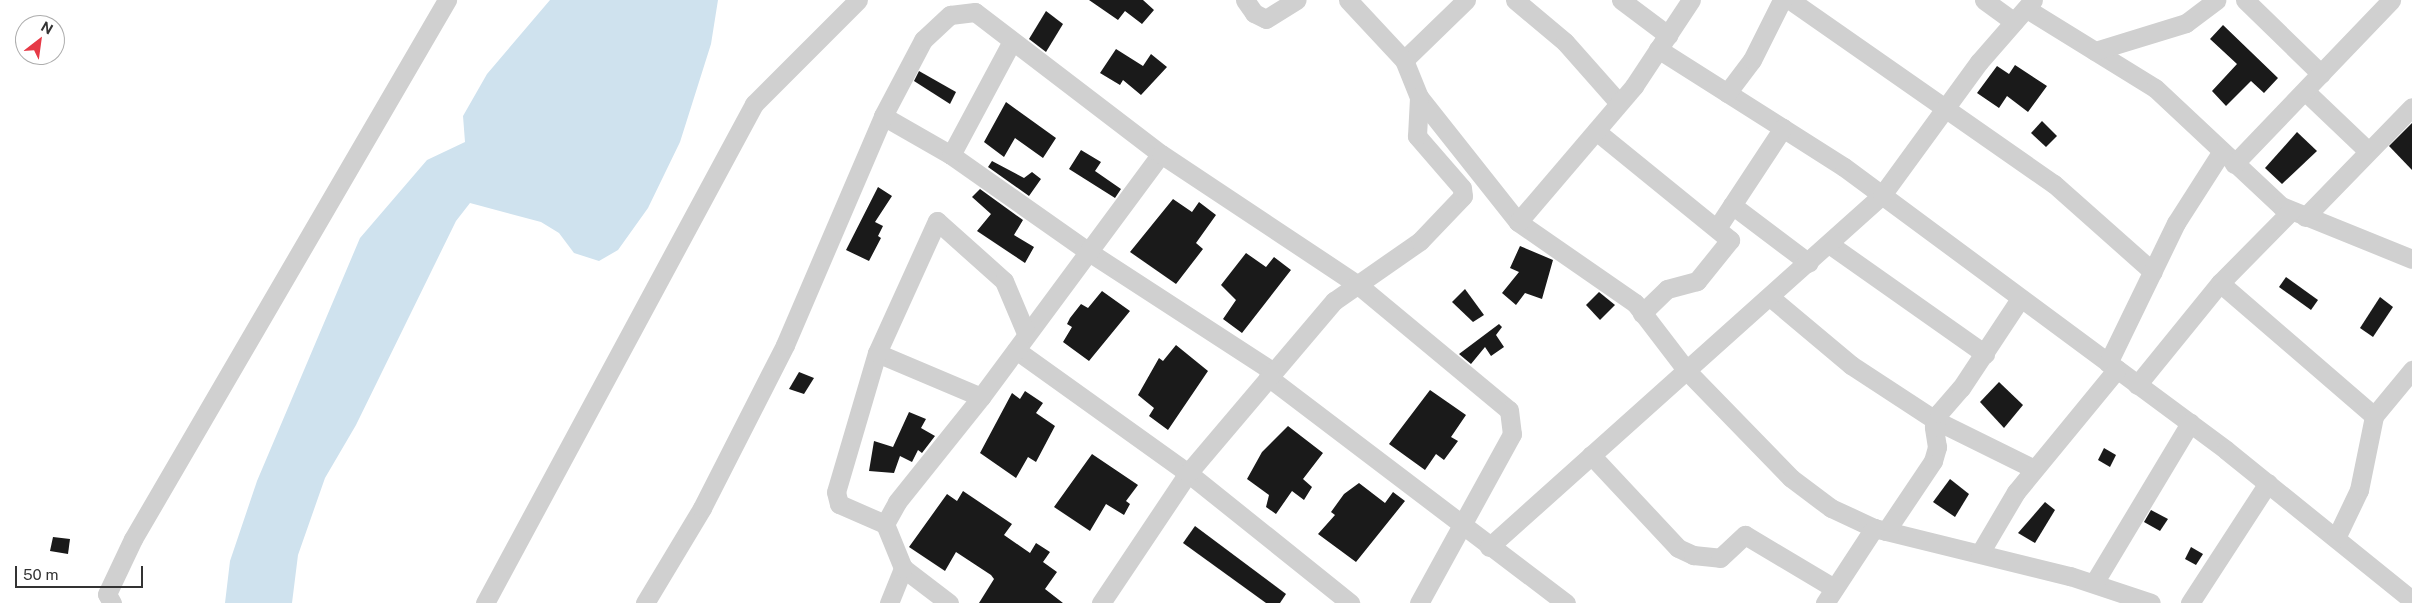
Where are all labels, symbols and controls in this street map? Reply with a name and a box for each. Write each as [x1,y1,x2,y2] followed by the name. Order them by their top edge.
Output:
[15,15,65,65] north arrow
[38,18,56,38] text: N
[18,556,145,588] scale bar
[23,566,58,583] text: 50 m

